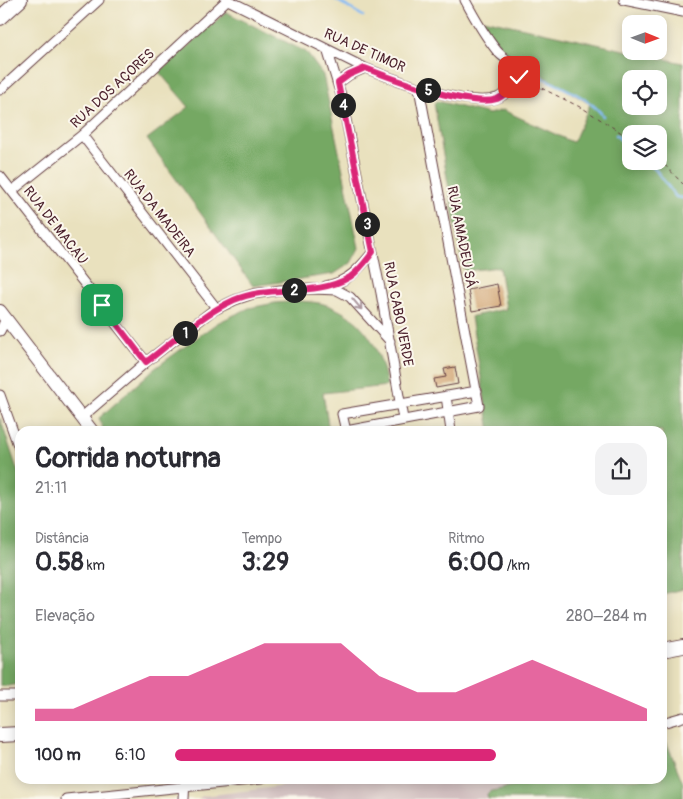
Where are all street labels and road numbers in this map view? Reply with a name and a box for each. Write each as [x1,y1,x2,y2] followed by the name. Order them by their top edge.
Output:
[321,25,408,76] street label: RUA DE TIMOR
[67,45,158,132] street label: RUA DOS AÇORES
[120,166,199,261] street label: RUA DA MADEIRA
[20,183,91,268] street label: RUA DE MACAU
[443,184,481,290] street label: RUA AMADEU SÁ
[380,260,417,368] street label: RUA CABO VERDE

